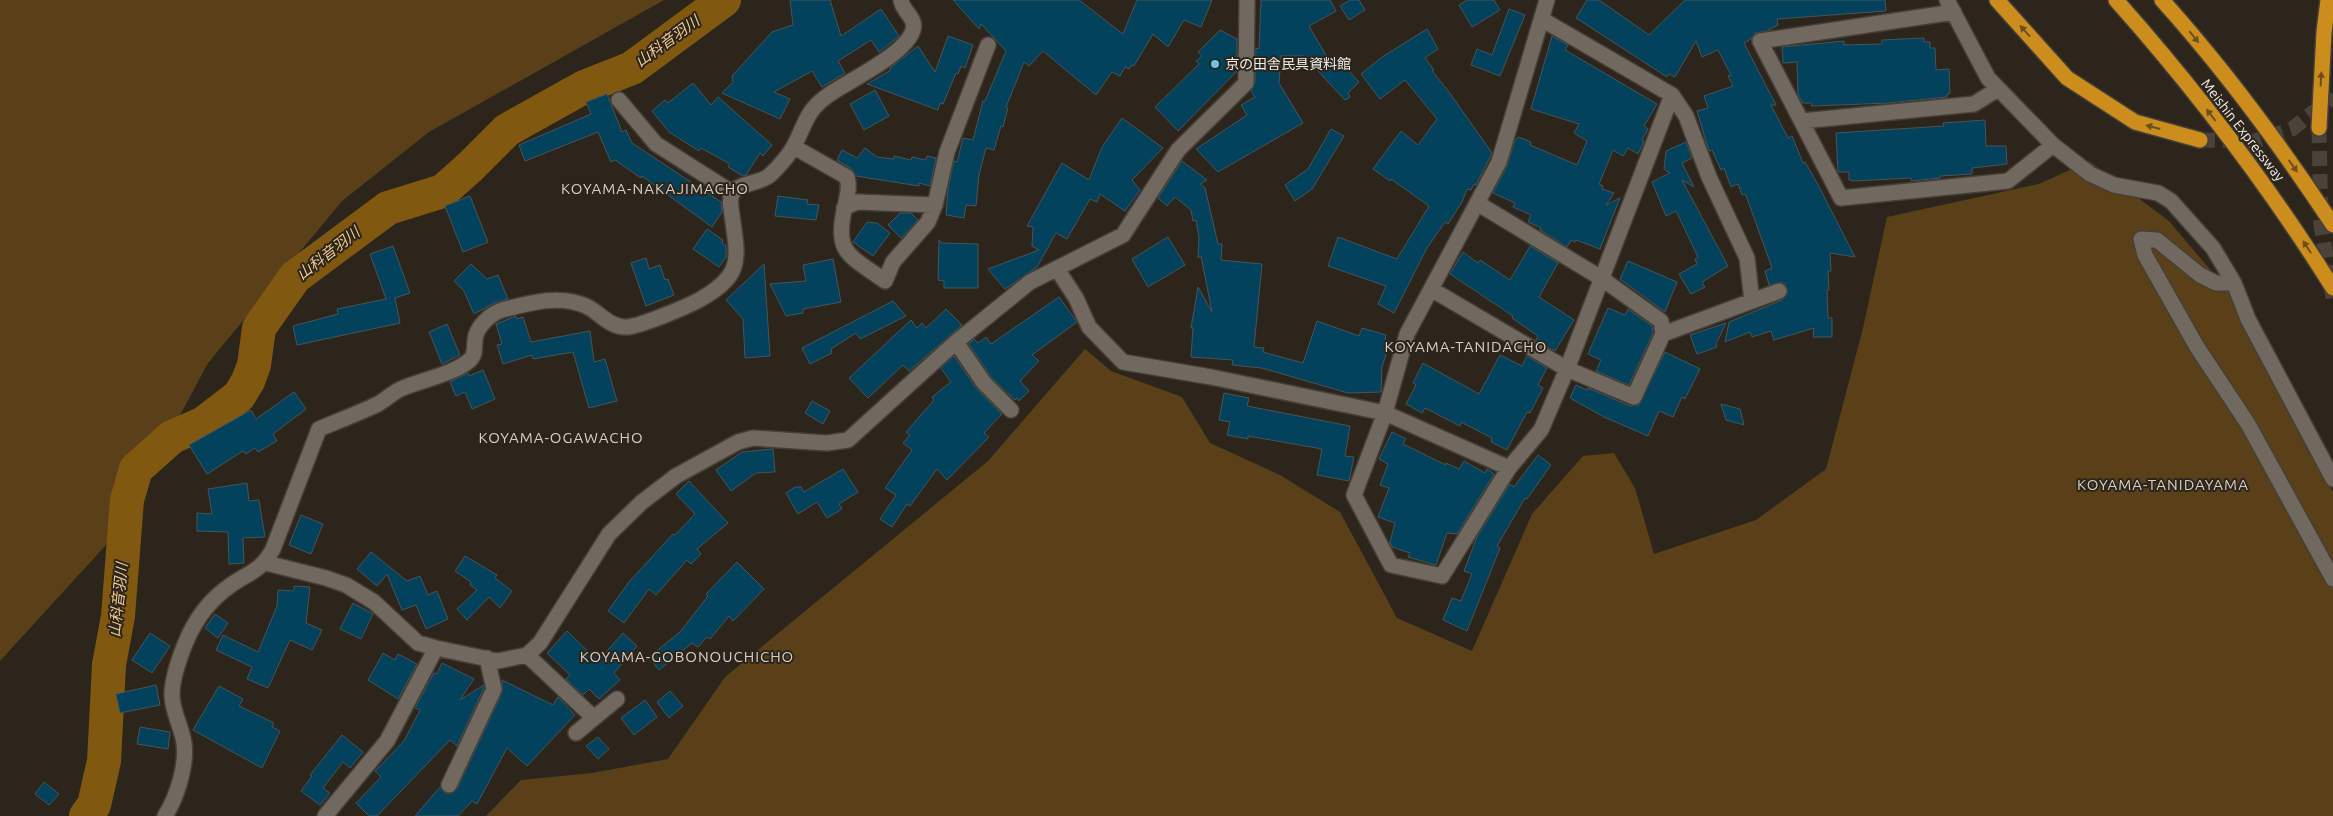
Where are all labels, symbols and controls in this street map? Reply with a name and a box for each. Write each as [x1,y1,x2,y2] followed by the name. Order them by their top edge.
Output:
[632,11,704,70] water label: 山科音羽川
[2019,26,2031,38] one-way arrow
[2188,30,2199,43] one-way arrow
[1225,56,1351,72] place label: 京の田舎民具資料館
[1209,58,1221,70] marker: 京の田舎民具資料館
[2317,71,2325,87] one-way arrow
[2198,76,2288,184] street label: Meishin Expressway
[2206,109,2217,122] one-way arrow
[2145,122,2160,130] one-way arrow
[2288,159,2298,173] one-way arrow
[561,180,749,197] district label: KOYAMA-NAKAJIMACHO
[293,222,364,283] water label: 山科音羽川
[2302,240,2312,253] one-way arrow
[1385,338,1547,355] district label: KOYAMA-TANIDACHO
[478,429,644,446] district label: KOYAMA-OGAWACHO
[2077,476,2249,493] district label: KOYAMA-TANIDAYAMA
[106,560,131,638] water label: 山科音羽川
[580,648,794,665] district label: KOYAMA-GOBONOUCHICHO

